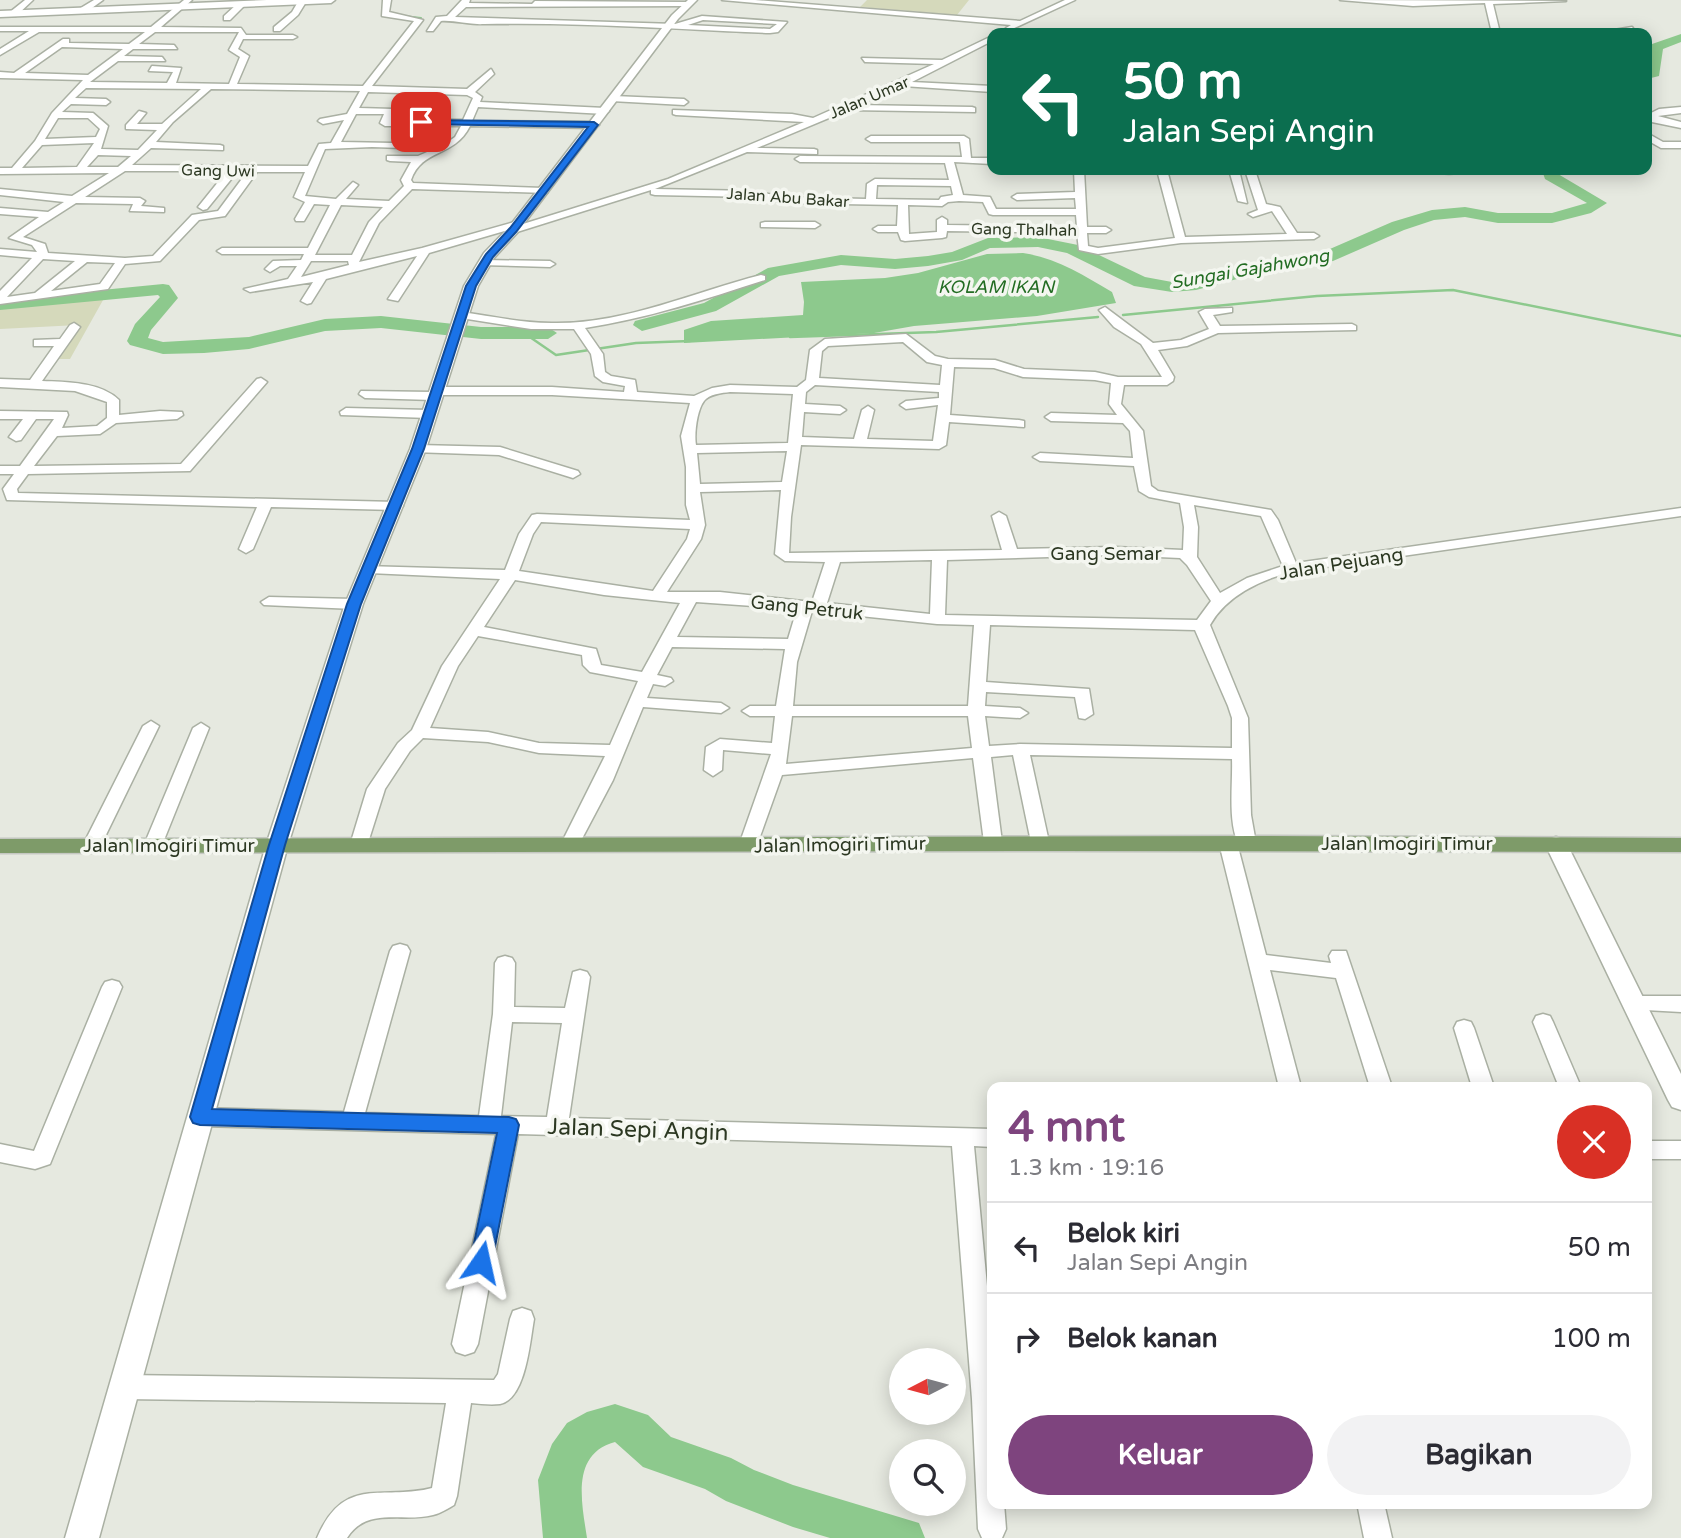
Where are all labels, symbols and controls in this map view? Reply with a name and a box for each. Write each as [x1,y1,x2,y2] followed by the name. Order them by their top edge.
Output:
[1123,53,1242,112] text: 50 m
[1008,56,1099,147] icon: left
[826,72,913,124] street label: Jalan Umar
[391,92,451,152] pin
[402,103,440,141] icon: arrive
[1123,113,1375,151] text: Jalan Sepi Angin
[181,160,255,182] street label: Gang Uwi
[726,184,851,212] street label: Jalan Abu Bakar
[971,219,1077,241] street label: Gang Thalhah
[1169,244,1332,294] water label: Sungai Gajahwong
[938,276,1056,298] water label: KOLAM IKAN
[1050,543,1162,565] street label: Gang Semar
[1278,543,1405,585] street label: Jalan Pejuang
[749,591,864,625] street label: Gang Petruk
[754,832,927,857] street label: Jalan Imogiri Timur
[1321,833,1494,855] street label: Jalan Imogiri Timur
[83,835,256,857] street label: Jalan Imogiri Timur
[1008,1102,1125,1153] text: 4 mnt
[1557,1105,1631,1179] button: close
[547,1113,729,1147] street label: Jalan Sepi Angin
[1008,1154,1164,1182] text: 1.3 km · 19:16
[1067,1218,1180,1249] text: Belok kiri
[444,1225,518,1299] position arrow
[1008,1229,1046,1267] icon: left
[1568,1232,1631,1263] text: 50 m
[1067,1249,1248,1277] text: Jalan Sepi Angin
[1008,1320,1046,1358] icon: right
[1067,1323,1218,1354] text: Belok kanan
[1551,1323,1631,1354] text: 100 m
[889,1348,966,1424] north arrow
[889,1348,966,1516] map controls
[1008,1415,1313,1495] button: Keluar
[1327,1415,1631,1495] button: Bagikan
[889,1439,966,1516] button: search

